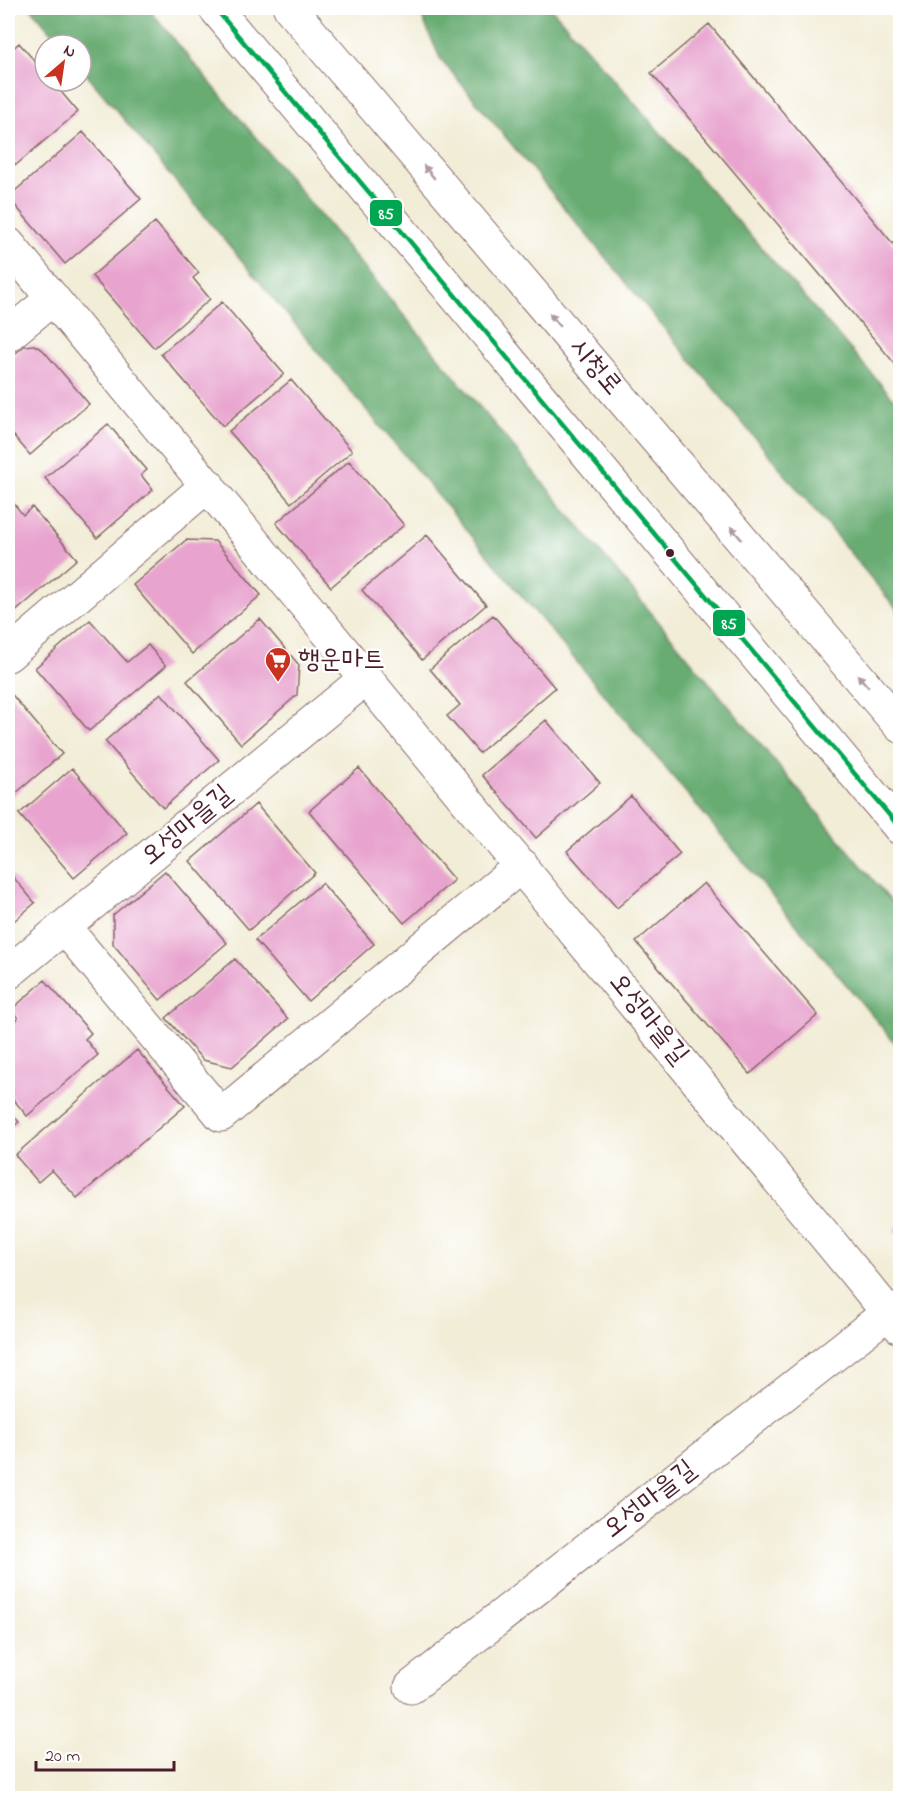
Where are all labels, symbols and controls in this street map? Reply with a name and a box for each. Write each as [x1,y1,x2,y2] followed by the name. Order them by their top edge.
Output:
[33,33,93,93] north arrow
[59,39,80,65] text: N
[423,164,436,180] one-way arrow
[369,199,403,227] line badge: 85
[377,203,394,227] text: 85
[549,312,562,328] one-way arrow
[559,329,631,405] street label: 시청로
[730,526,743,541] one-way arrow
[664,547,676,559] unlabelled marker
[712,609,746,637] line badge: 85
[720,613,737,637] text: 85
[298,641,385,680] place label: 행운마트
[263,645,293,683] supermarket icon: 행운마트
[857,674,870,689] one-way arrow
[133,776,241,876] street label: 오성마을길
[599,965,698,1074] street label: 오성마을길
[595,1451,705,1549] street label: 오성마을길
[36,1734,174,1772] scale bar
[45,1744,80,1770] text: 20 m

